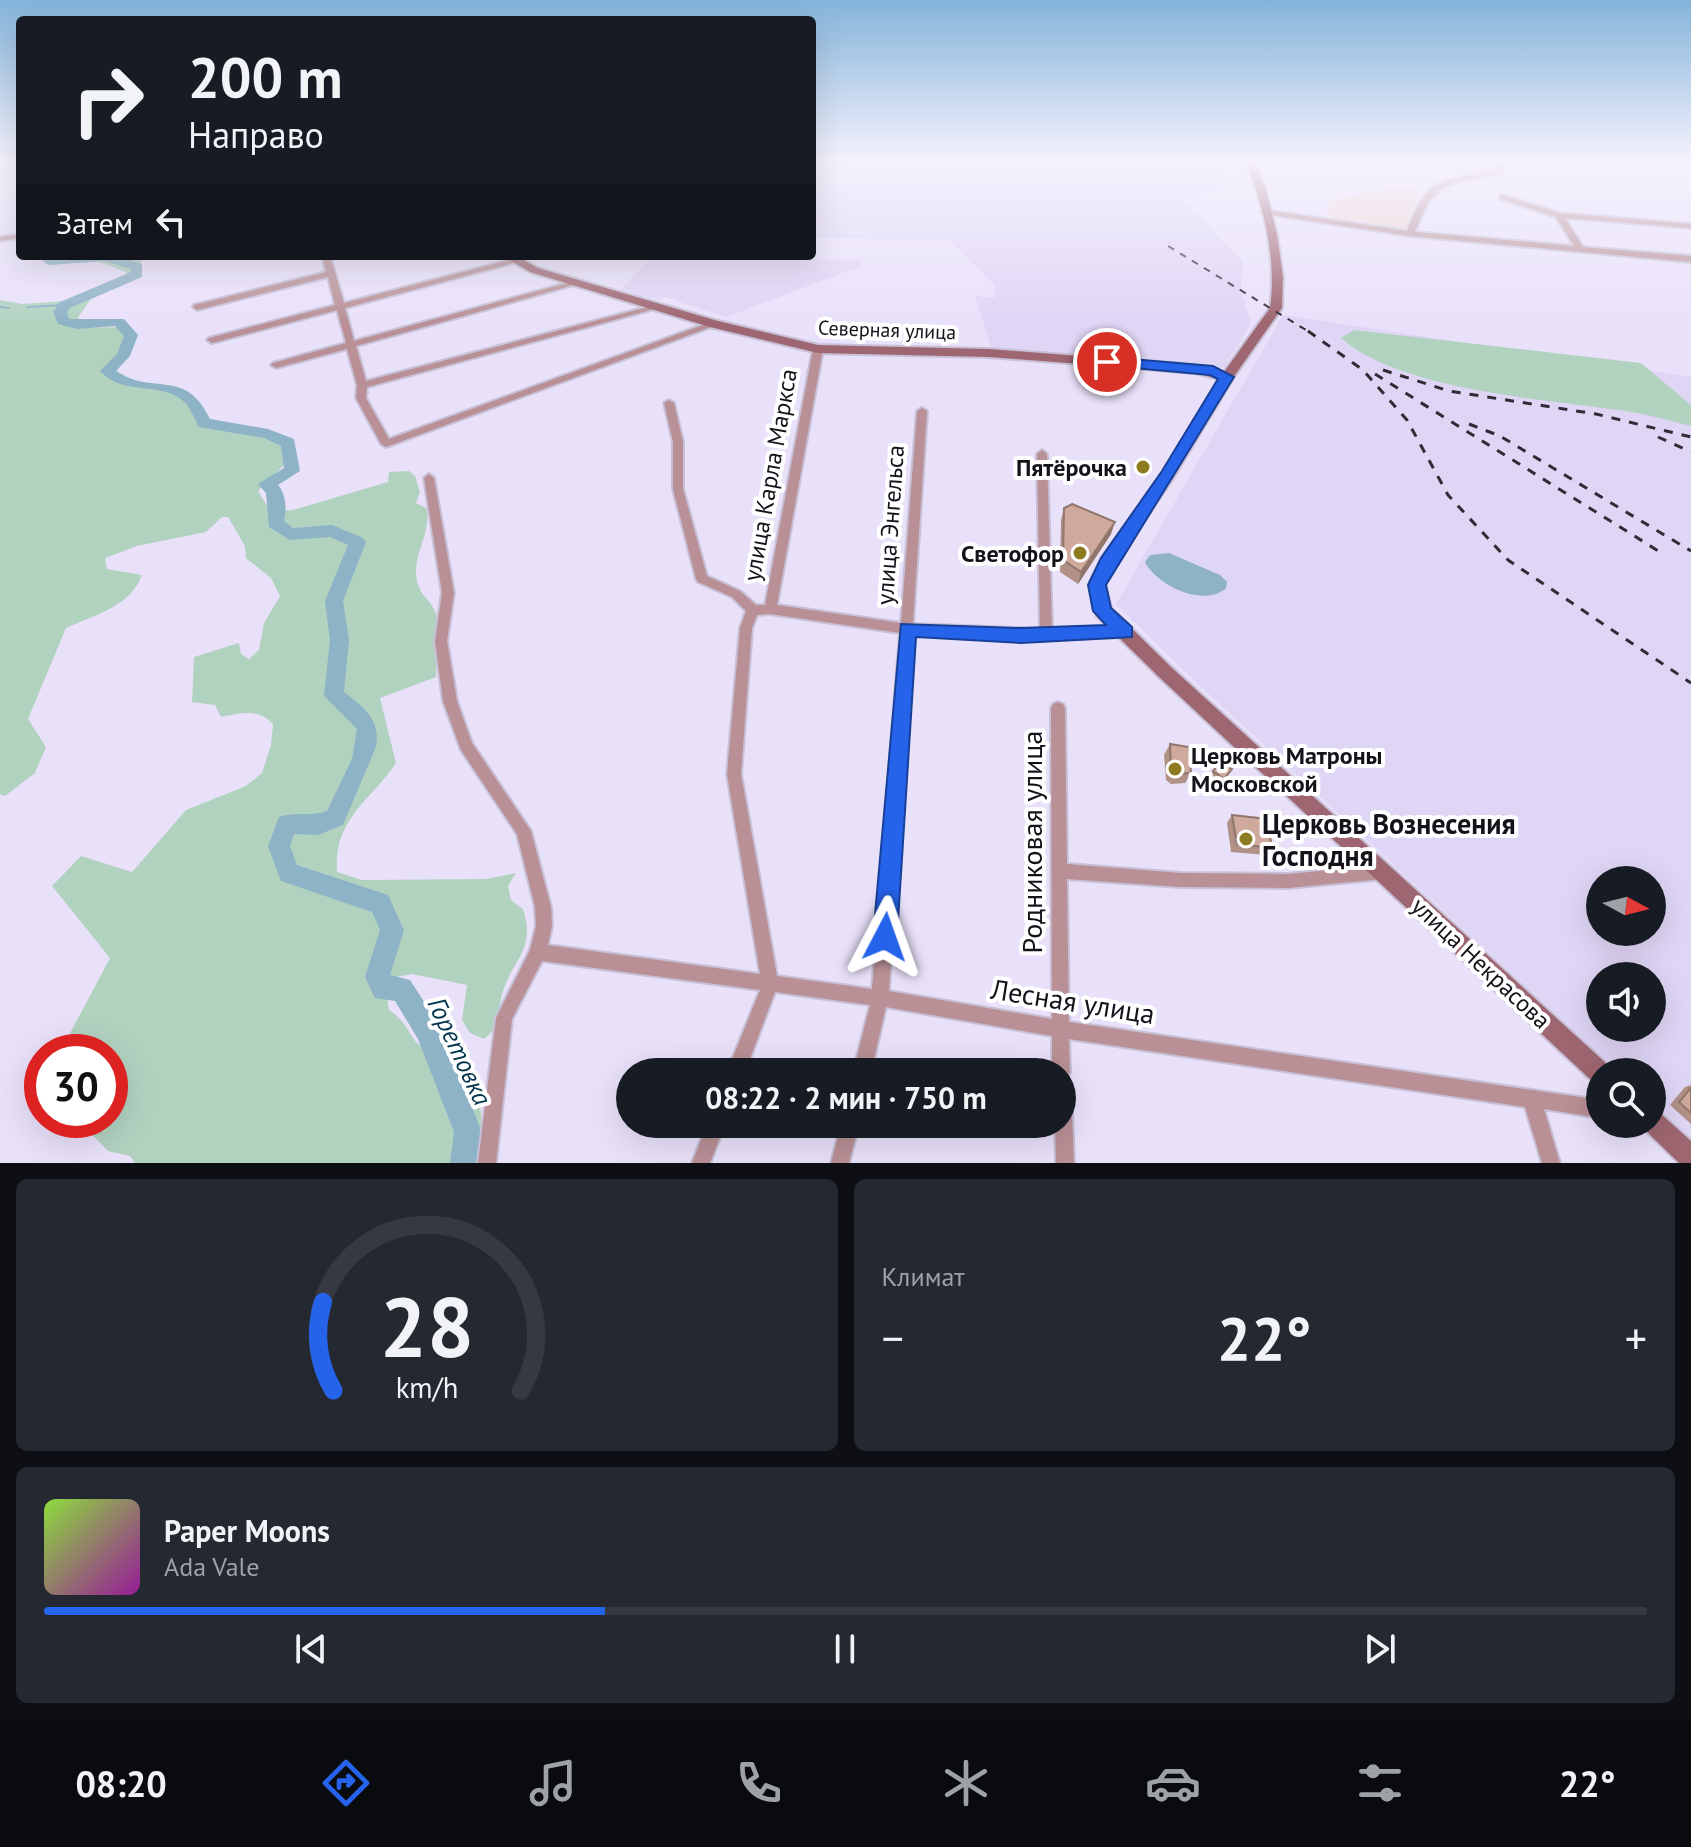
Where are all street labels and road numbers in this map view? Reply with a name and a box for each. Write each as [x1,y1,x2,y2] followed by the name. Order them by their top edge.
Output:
[817,315,957,345] street label: Северная улица
[736,366,804,584] street label: улица Карла Маркса
[869,444,911,606] street label: улица Энгельса
[1013,730,1050,954] street label: Родниковая улица
[1405,891,1557,1035] street label: улица Некрасова
[988,970,1157,1032] street label: Лесная улица

